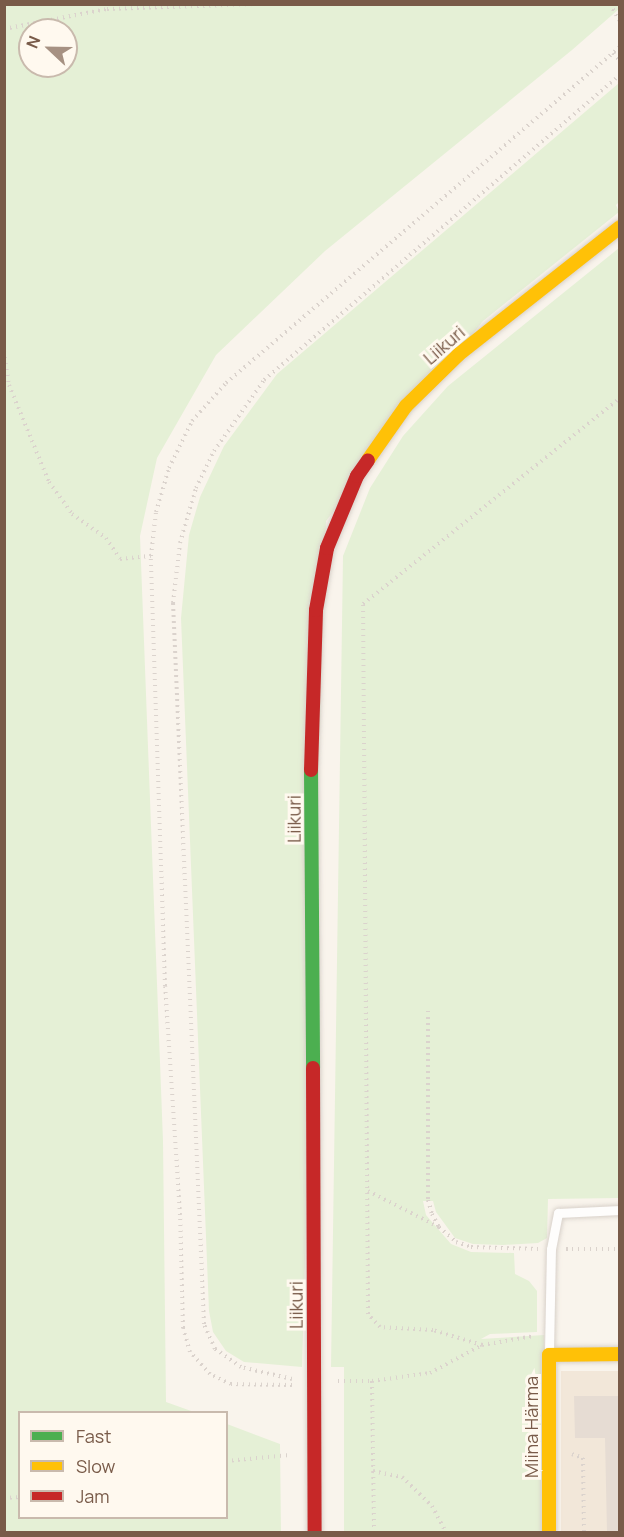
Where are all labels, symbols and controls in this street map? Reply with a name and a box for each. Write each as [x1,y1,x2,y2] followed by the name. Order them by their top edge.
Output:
[18,18,78,78] north arrow
[21,33,46,51] text: N
[419,321,469,369] street label: Liikuri
[283,795,305,843] street label: Liikuri
[285,1281,307,1329] street label: Liikuri
[520,1376,542,1478] street label: Miina Härma
[18,1411,228,1519] legend
[76,1424,111,1448] text: Fast
[76,1454,115,1478] text: Slow
[76,1484,110,1508] text: Jam

